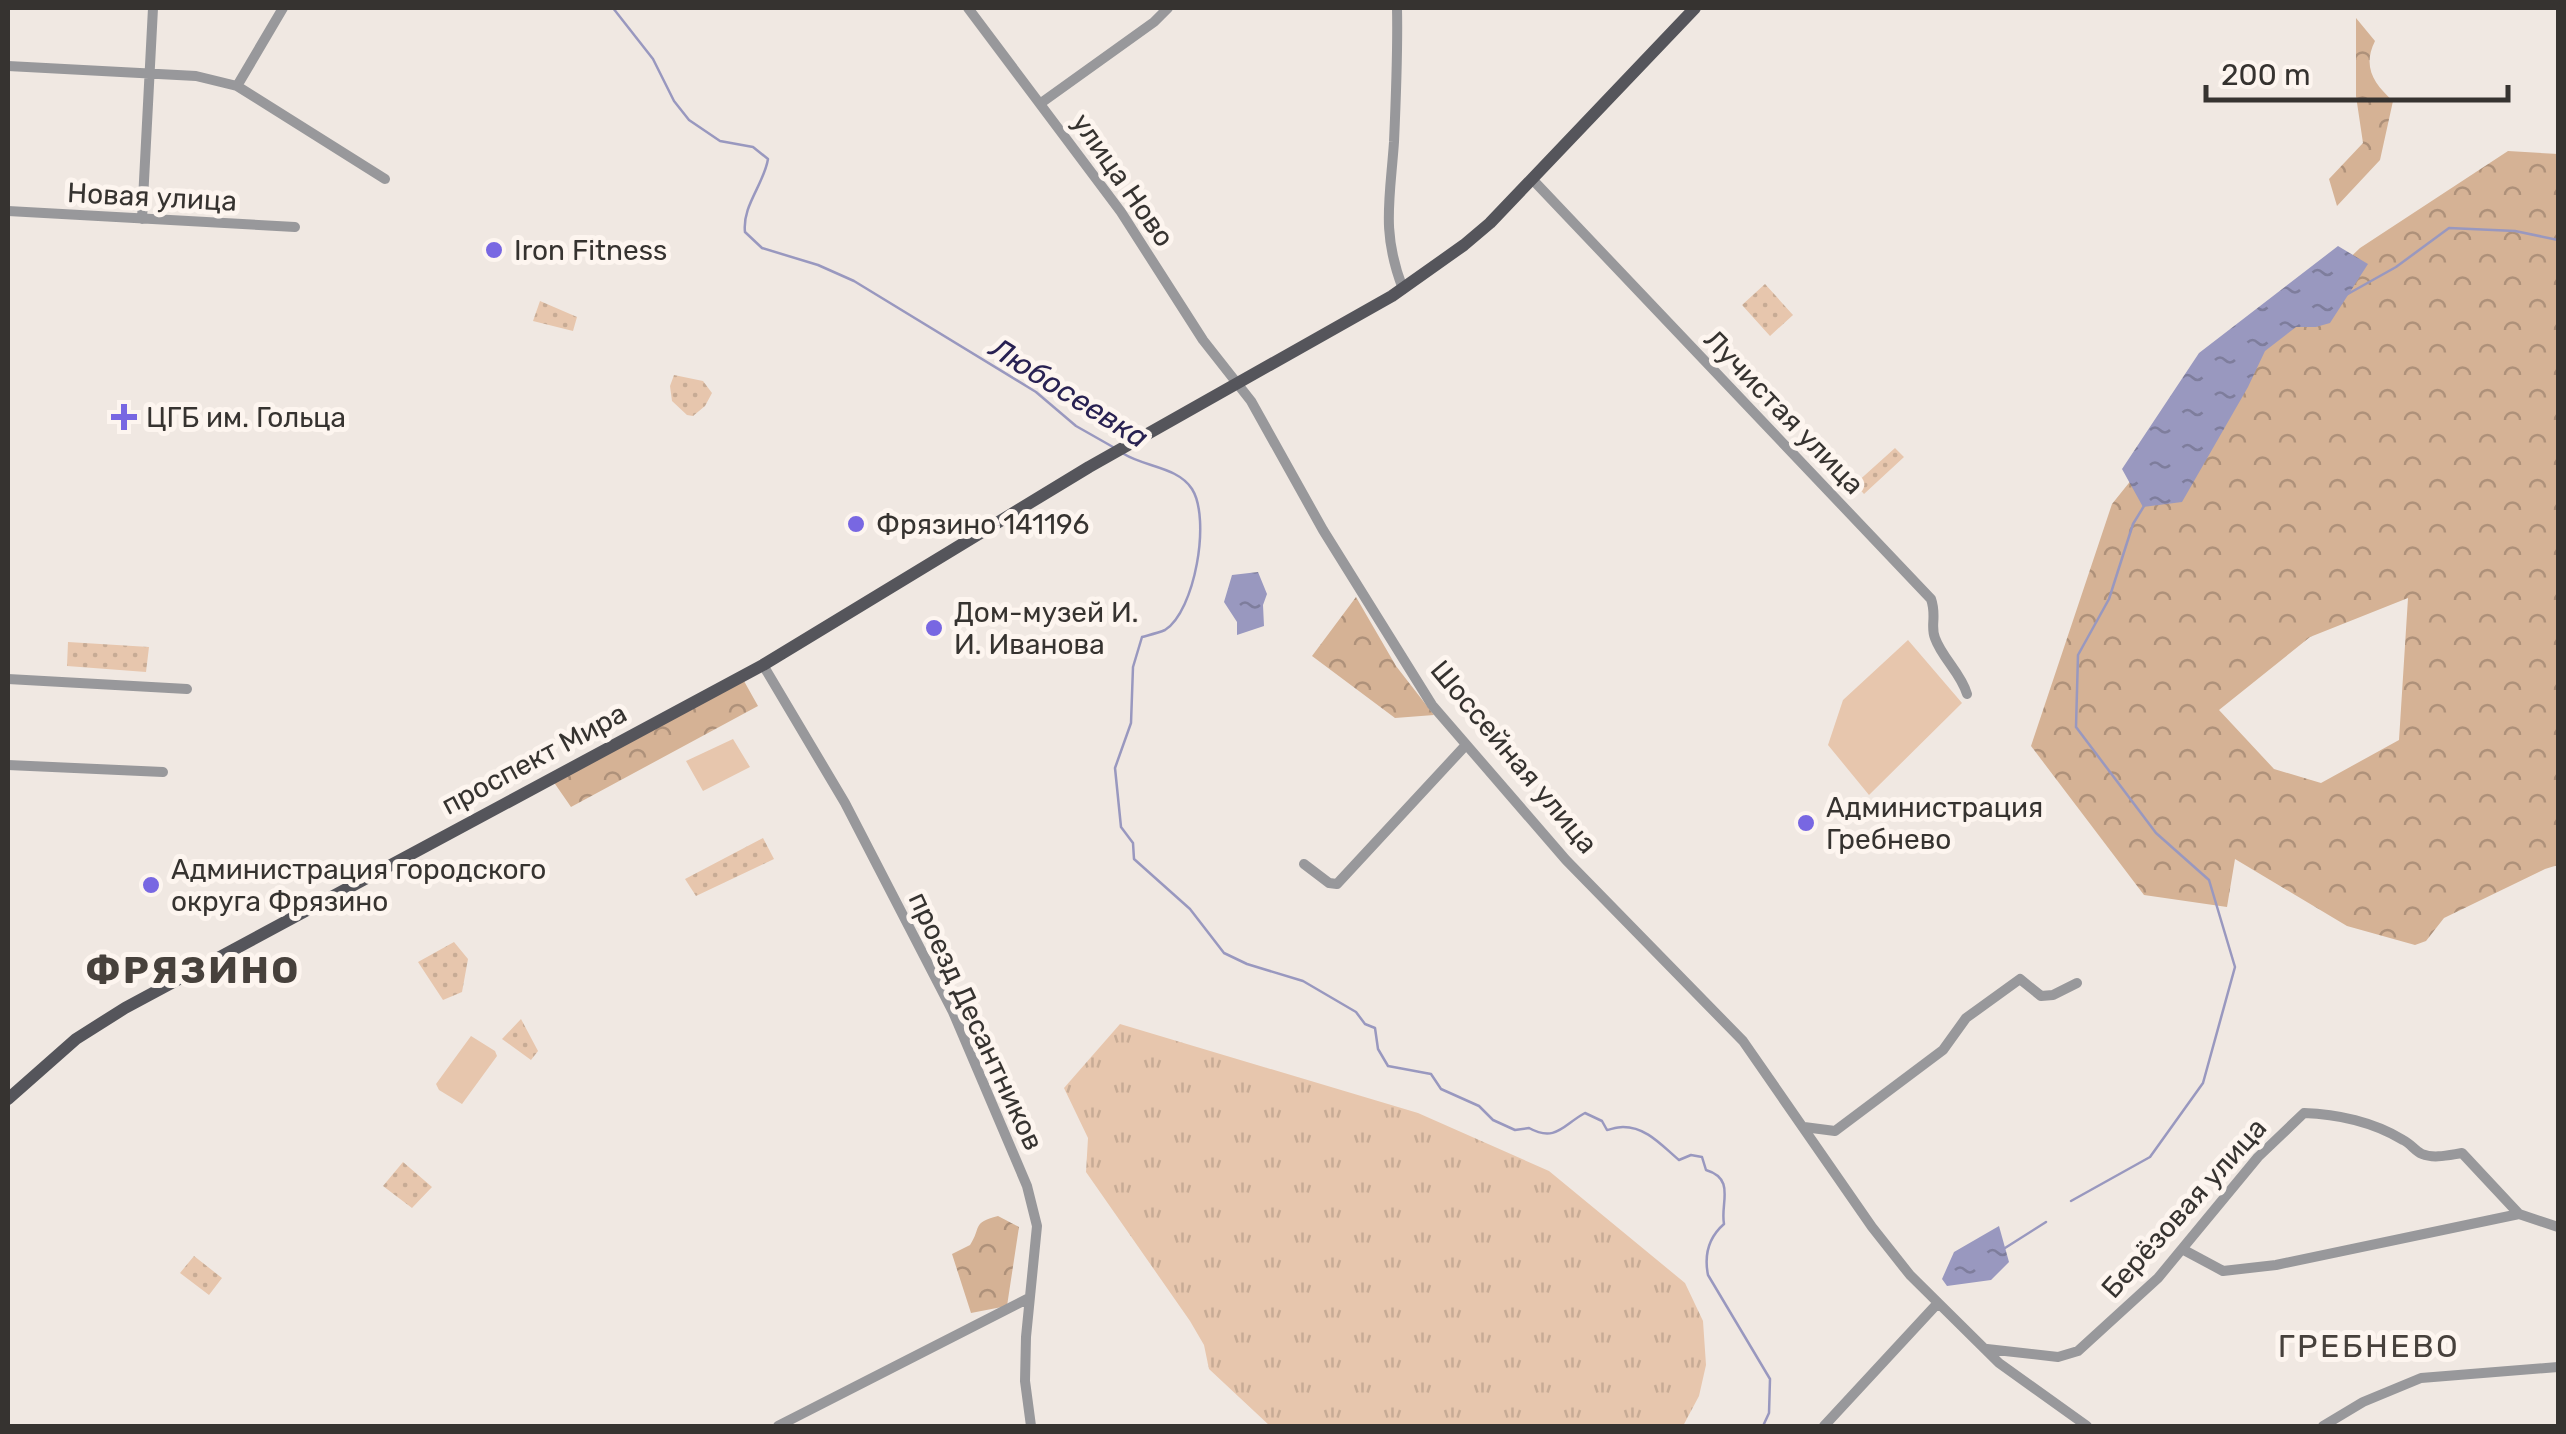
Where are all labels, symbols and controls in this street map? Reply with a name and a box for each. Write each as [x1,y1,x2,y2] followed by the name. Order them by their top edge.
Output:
[2206,40,2508,102] scale bar
[2221,57,2311,93] text: 200 m
[1065,107,1181,253] street label: улица Ново
[66,176,238,218] street label: Новая улица
[514,234,667,267] place label: Iron Fitness
[483,239,505,261] marker: Iron Fitness
[1697,323,1871,501] street label: Лучистая улица
[982,329,1155,456] water label: Любосеевка
[146,401,346,434] place label: ЦГБ им. Гольца
[111,404,137,430] marker: ЦГБ им. Гольца
[876,508,1089,541] place label: Фрязино 141196
[845,513,867,535] marker: Фрязино 141196
[954,596,1139,661] place label: Дом-музей И. И. Иванова
[923,617,945,639] marker: Дом-музей И. И. Иванова
[1424,654,1604,860] street label: Шоссейная улица
[436,696,632,822] street label: проспект Мира
[1826,791,2043,856] place label: Администрация Гребнево
[1795,812,1817,834] marker: Администрация Гребнево
[171,853,546,918] place label: Администрация городского округа Фрязино
[140,874,162,896] marker: Администрация городского округа Фрязино
[902,887,1050,1155] street label: проезд Десантников
[85,947,301,993] district label: ФРЯЗИНО
[2095,1111,2273,1305] street label: Берёзовая улица
[2278,1327,2460,1365] district label: ГРЕБНЕВО

